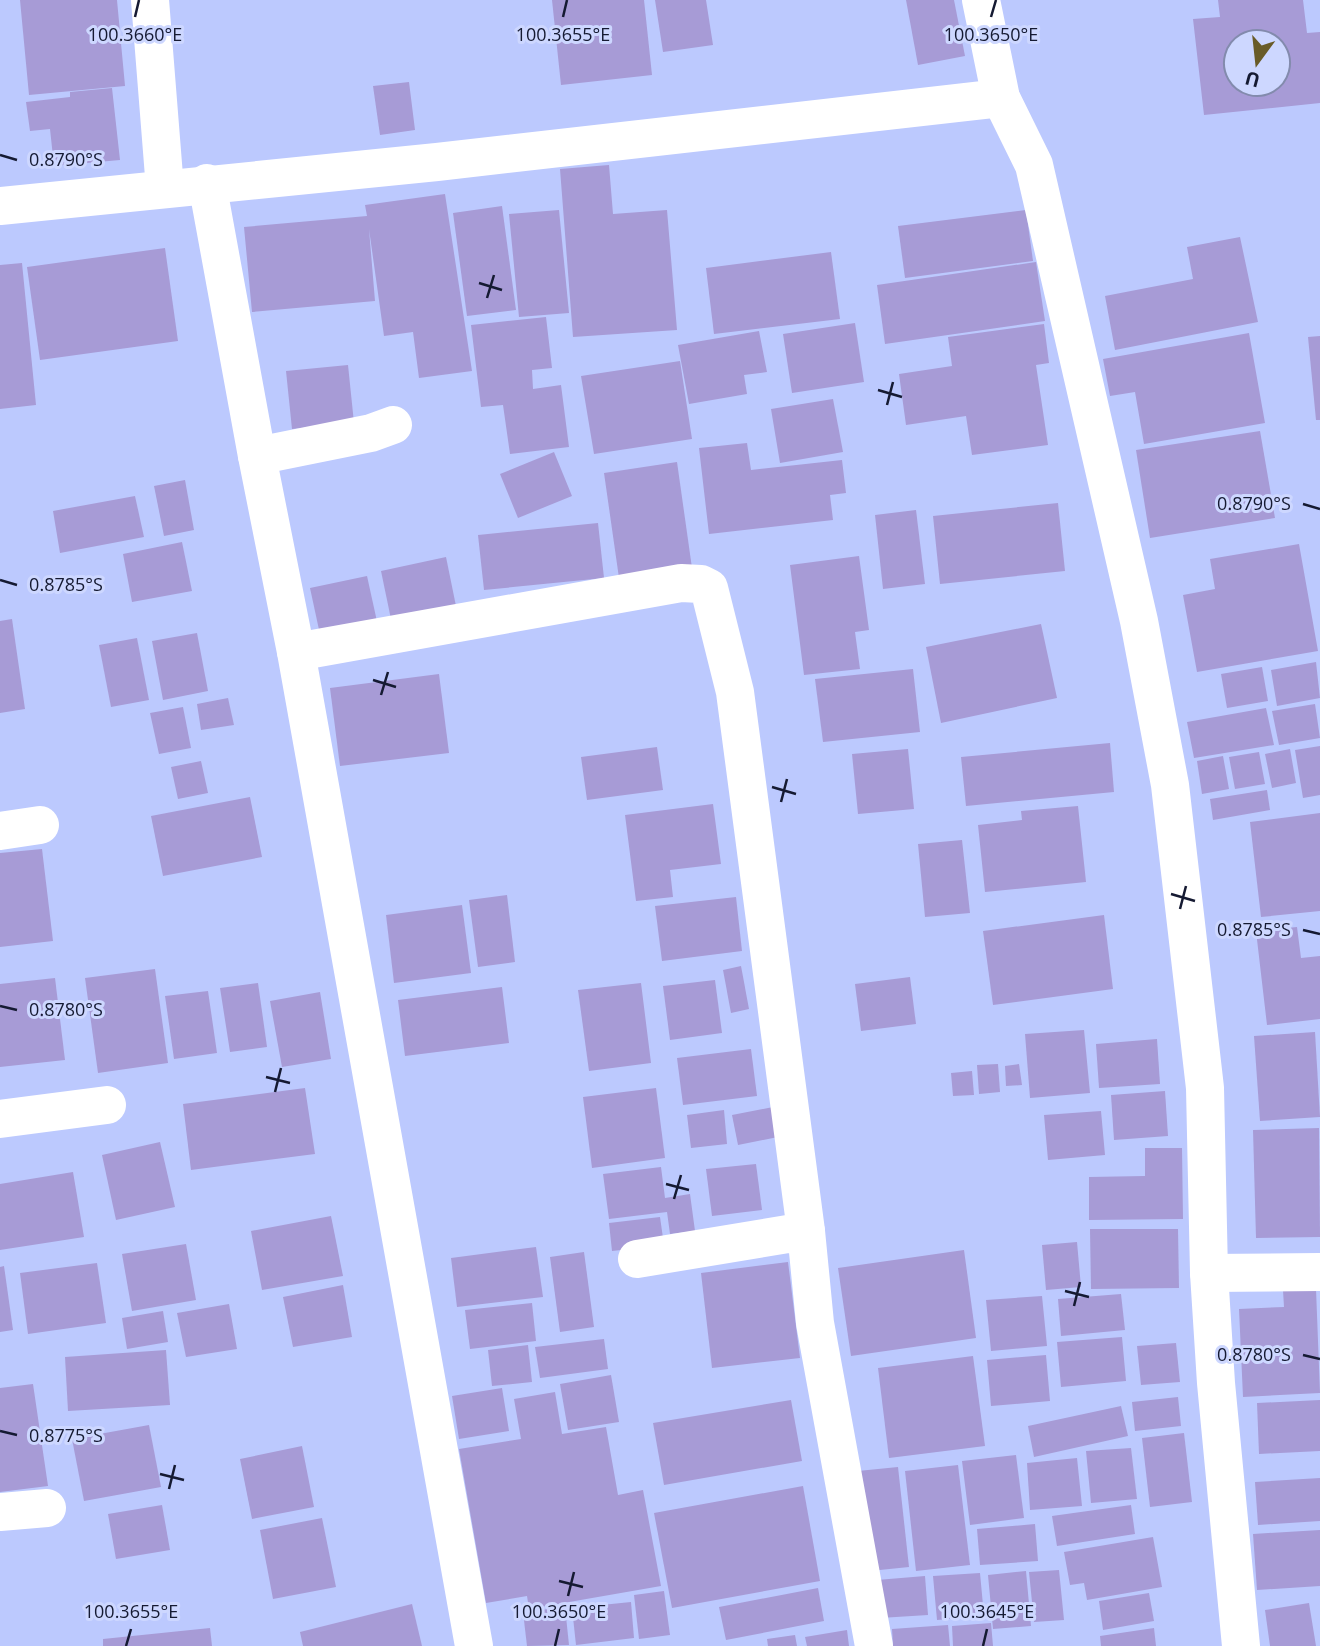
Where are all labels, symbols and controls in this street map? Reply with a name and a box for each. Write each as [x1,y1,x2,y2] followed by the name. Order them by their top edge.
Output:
[88,22,182,46] text: 100.3660°E
[516,22,610,46] text: 100.3655°E
[944,22,1038,46] text: 100.3650°E
[1222,28,1292,98] north arrow
[1242,65,1263,94] text: U
[29,147,103,171] text: 0.8790°S
[1217,491,1291,515] text: 0.8790°S
[29,572,103,596] text: 0.8785°S
[1217,917,1291,941] text: 0.8785°S
[29,997,103,1021] text: 0.8780°S
[1217,1342,1291,1366] text: 0.8780°S
[29,1423,103,1447] text: 0.8775°S
[84,1599,178,1623] text: 100.3655°E
[512,1599,606,1623] text: 100.3650°E
[940,1599,1034,1623] text: 100.3645°E

